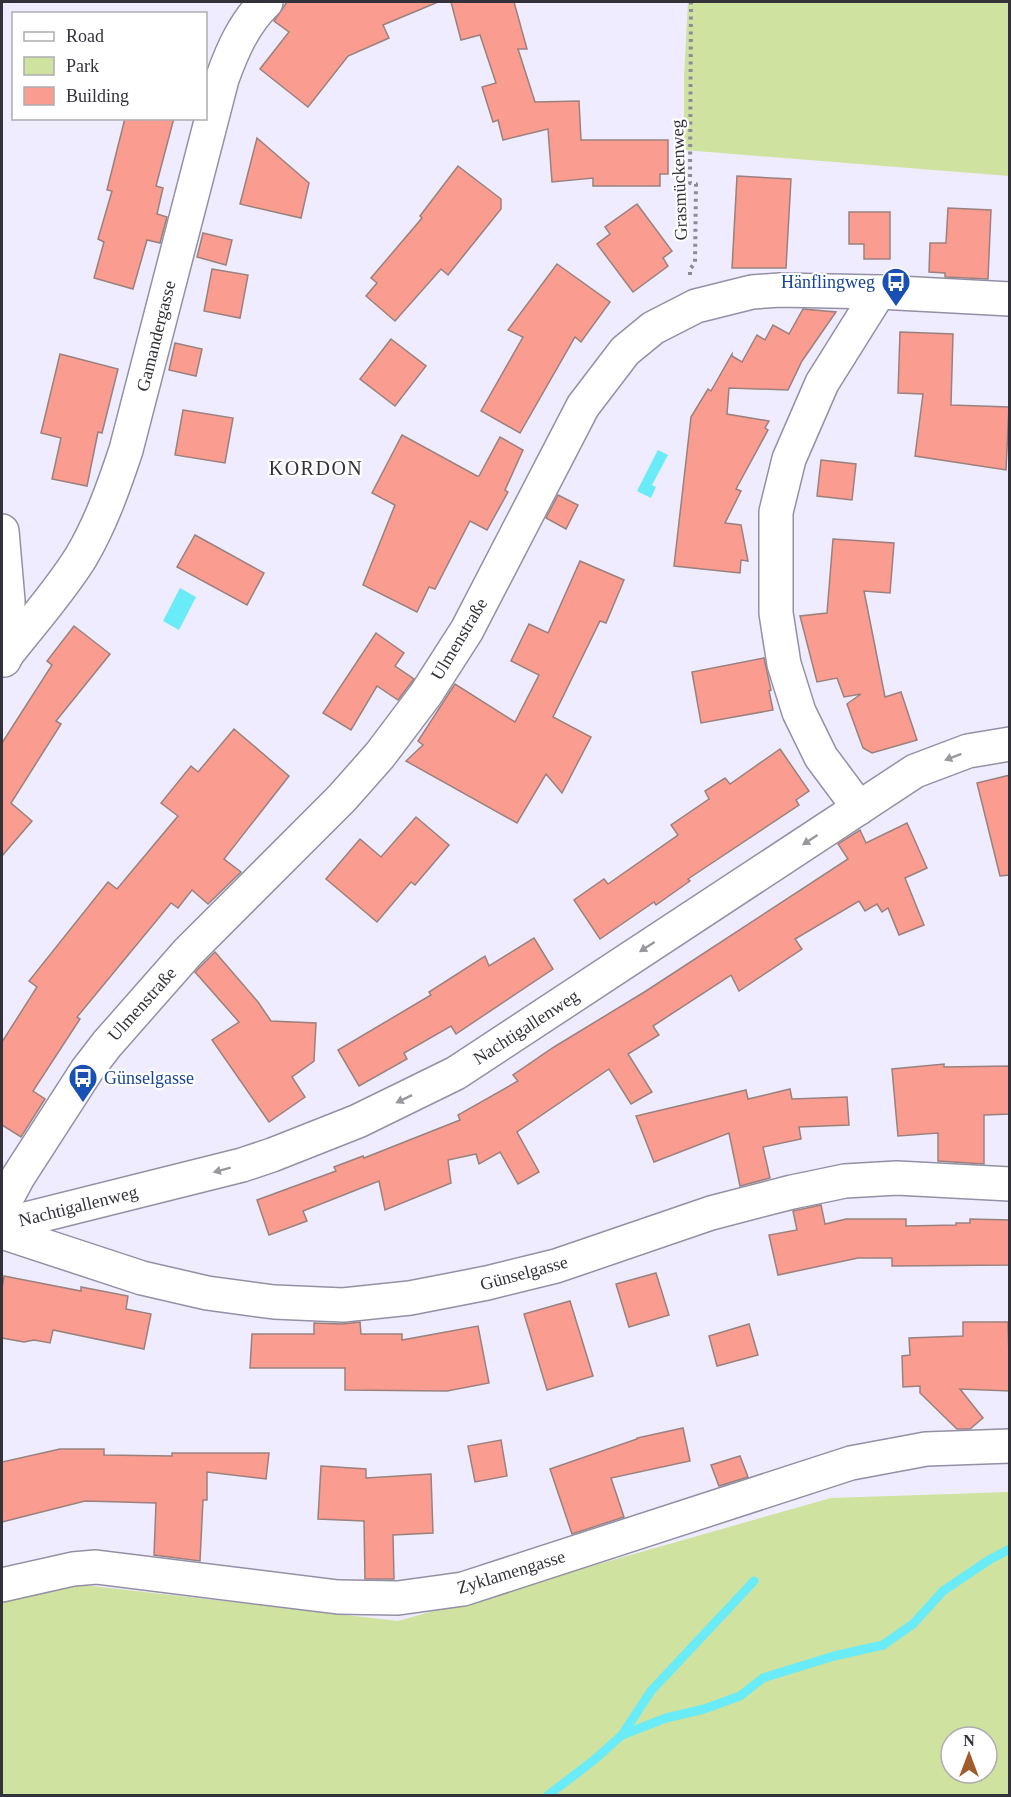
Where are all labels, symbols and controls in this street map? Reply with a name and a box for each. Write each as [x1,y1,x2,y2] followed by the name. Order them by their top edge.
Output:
[12,12,207,120] legend
[66,26,104,46] text: Road
[66,56,99,76] text: Park
[66,86,129,106] text: Building
[667,119,691,241] street label: Grasmückenweg
[880,266,912,308] bus stop icon: Hänflingweg
[781,272,875,292] place label: Hänflingweg
[133,278,179,394] street label: Gamandergasse
[269,457,363,479] district label: KORDON
[427,594,491,684] street label: Ulmenstraße
[944,752,962,762] one-way arrow
[802,834,818,846] one-way arrow
[639,942,655,953] one-way arrow
[104,963,180,1045] street label: Ulmenstraße
[469,985,583,1069] street label: Nachtigallenweg
[67,1062,99,1104] bus stop icon: Günselgasse
[104,1068,194,1088] place label: Günselgasse
[395,1094,412,1104] one-way arrow
[213,1166,232,1176] one-way arrow
[16,1182,140,1230] street label: Nachtigallenweg
[478,1252,570,1294] street label: Günselgasse
[455,1546,567,1598] street label: Zyklamengasse
[939,1725,999,1785] north arrow
[963,1732,975,1749] text: N

